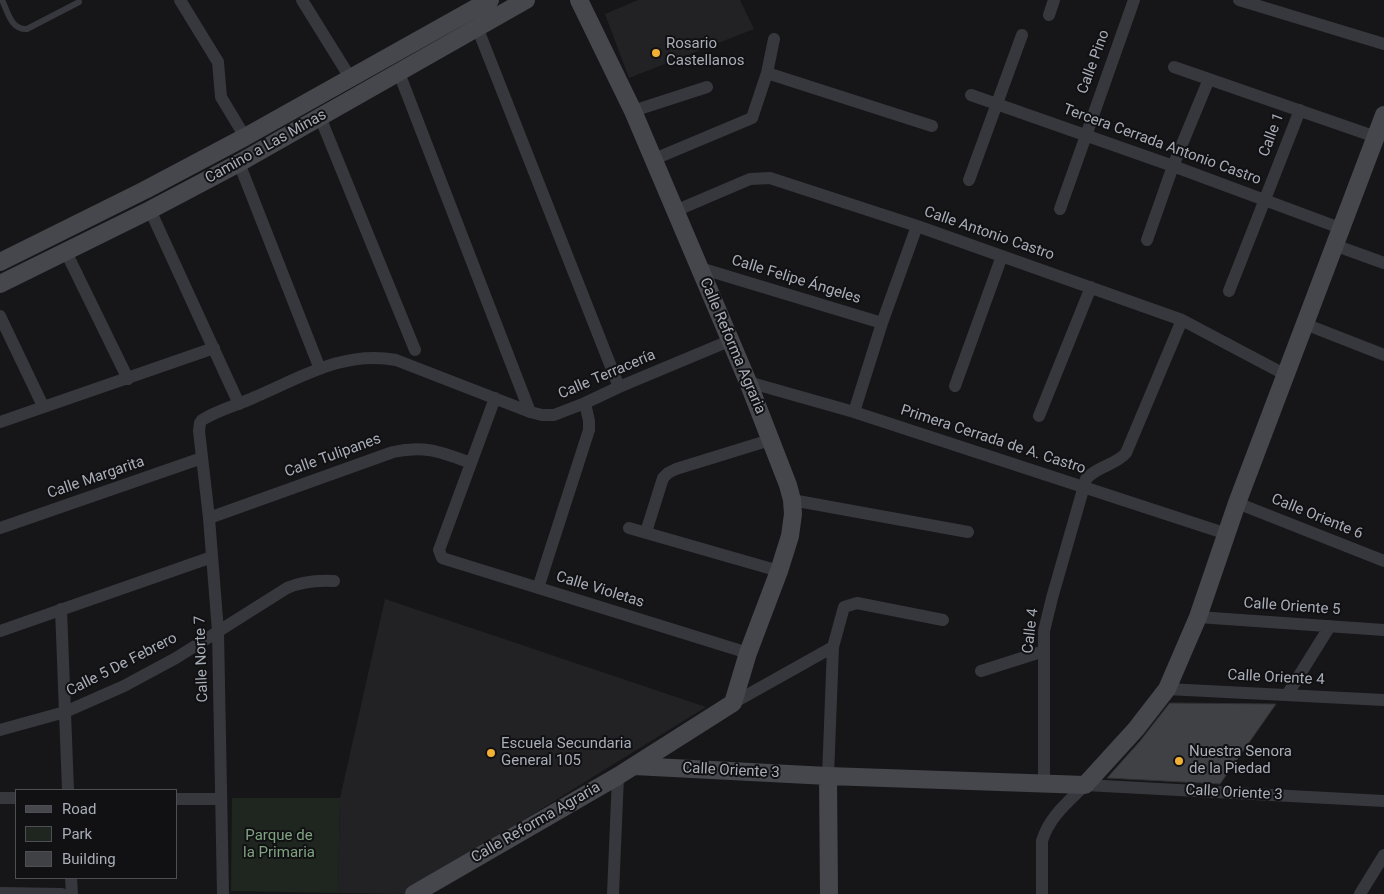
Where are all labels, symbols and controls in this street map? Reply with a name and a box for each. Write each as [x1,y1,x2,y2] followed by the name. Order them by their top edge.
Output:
[1074,28,1114,96] street label: Calle Pino
[666,35,745,70] place label: Rosario Castellanos
[650,47,662,59] marker: Rosario Castellanos
[1061,101,1263,189] street label: Tercera Cerrada Antonio Castro
[202,106,330,188] street label: Camino a Las Minas
[1255,111,1289,159] street label: Calle 1
[922,203,1056,265] street label: Calle Antonio Castro
[729,252,863,308] street label: Calle Felipe Ángeles
[695,275,769,417] street label: Calle Reforma Agraria
[556,346,658,404] street label: Calle Terracería
[898,402,1088,478] street label: Primera Cerrada de A. Castro
[282,430,384,482] street label: Calle Tulipanes
[45,453,147,503] street label: Calle Margarita
[1269,490,1365,544] street label: Calle Oriente 6
[554,568,646,612] street label: Calle Violetas
[1243,595,1341,619] street label: Calle Oriente 5
[1019,607,1043,655] street label: Calle 4
[191,615,213,703] street label: Calle Norte 7
[64,629,180,701] street label: Calle 5 De Febrero
[1227,666,1325,690] street label: Calle Oriente 4
[501,735,632,770] place label: Escuela Secundaria General 105
[1189,743,1292,778] place label: Nuestra Senora de la Piedad
[485,747,497,759] marker: Escuela Secundaria General 105
[1173,755,1185,767] marker: Nuestra Senora de la Piedad
[682,759,780,783] street label: Calle Oriente 3
[468,779,604,867] street label: Calle Reforma Agraria
[1185,781,1283,805] street label: Calle Oriente 3
[15,789,178,879] legend
[62,800,96,818] text: Road
[62,825,92,843] text: Park
[243,827,315,862] park label: Parque de la Primaria
[62,850,116,868] text: Building

